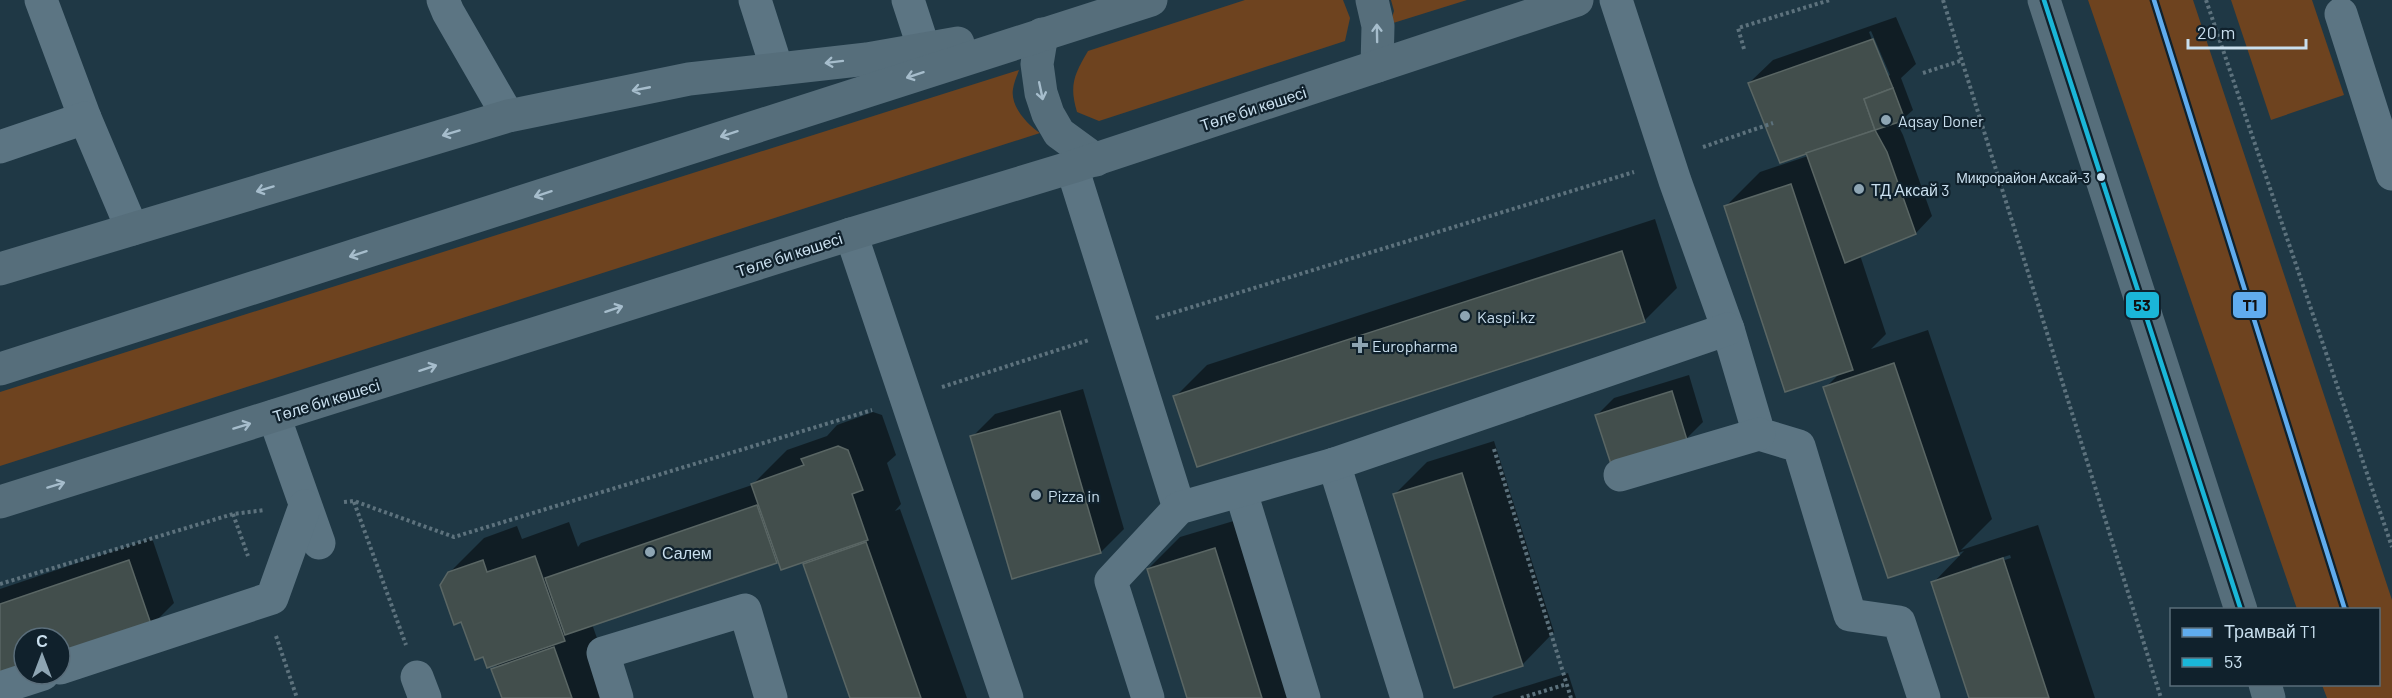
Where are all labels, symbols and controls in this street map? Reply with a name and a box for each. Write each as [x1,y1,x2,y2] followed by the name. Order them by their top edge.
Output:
[2188,12,2306,50] scale bar
[2197,21,2235,43] text: 20 m
[1371,23,1383,43] one-way arrow
[825,57,845,68] one-way arrow
[906,70,925,81] one-way arrow
[1036,81,1048,100] one-way arrow
[1197,82,1309,134] street label: Төле би көшесі
[632,84,652,95] one-way arrow
[1898,111,1984,130] place label: Aqsay Doner
[1879,113,1893,127] marker: Aqsay Doner
[442,128,461,139] one-way arrow
[720,130,739,141] one-way arrow
[1956,169,2090,186] place label: Микрорайон Аксай-3
[2095,171,2107,183] marker: Микрорайон Аксай-3
[1871,180,1949,199] place label: ТД Аксай 3
[1852,182,1866,196] marker: ТД Аксай 3
[256,184,275,195] one-way arrow
[534,189,553,200] one-way arrow
[733,228,845,280] street label: Төле би көшесі
[349,249,368,260] one-way arrow
[2125,291,2160,319] line badge: 53
[2232,291,2267,319] line badge: T1
[2133,295,2151,314] text: 53
[2242,295,2258,314] text: T1
[604,303,623,314] one-way arrow
[1477,307,1535,326] place label: Kaspi.kz
[1458,309,1472,323] marker: Kaspi.kz
[1372,336,1458,355] place label: Europharma
[1353,338,1367,352] marker: Europharma
[418,362,437,373] one-way arrow
[270,375,382,425] street label: Төле би көшесі
[232,420,251,431] one-way arrow
[46,478,65,489] one-way arrow
[1048,486,1100,505] place label: Pizza in
[1029,488,1043,502] marker: Pizza in
[662,543,712,562] place label: Салем
[643,545,657,559] marker: Салем
[2170,608,2380,686] legend
[2224,620,2316,642] text: Трамвай T1
[12,626,72,686] north arrow
[36,631,48,650] text: С
[2224,650,2243,672] text: 53

